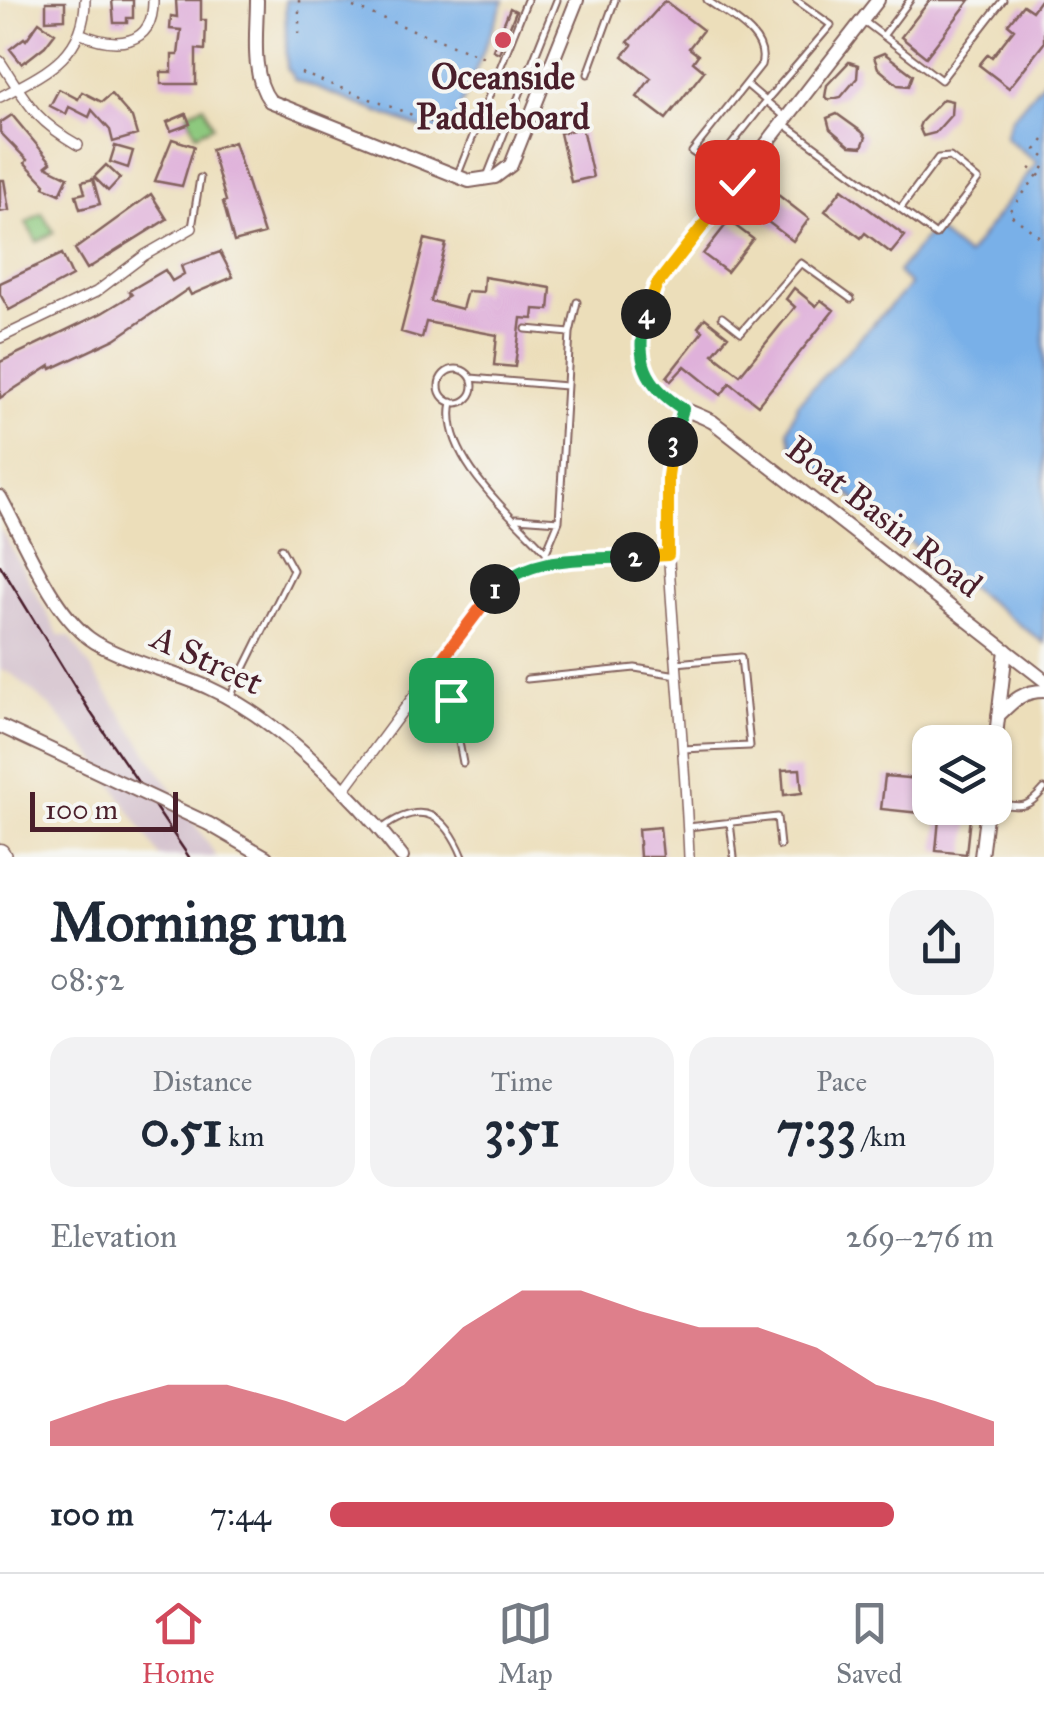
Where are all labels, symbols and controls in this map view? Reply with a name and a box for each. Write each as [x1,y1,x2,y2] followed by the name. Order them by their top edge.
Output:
[492,29,514,51] marker: Oceanside Paddleboard
[416,56,590,139] place label: Oceanside Paddleboard
[695,140,780,225] pin
[710,155,765,210] icon: check
[621,289,671,339] pin: 4
[638,296,654,331] text: 4
[648,417,698,467] pin: 3
[667,424,679,459] text: 3
[777,427,991,607] street label: Boat Basin Road
[610,532,660,582] pin: 2
[628,539,642,574] text: 2
[470,564,520,614] pin: 1
[489,571,501,606] text: 1
[143,615,270,704] street label: A Street
[409,658,494,743] pin
[424,673,479,728] icon: arrive
[912,725,1012,825] map controls
[912,725,1012,825] button: layers
[30,787,178,831] scale bar
[45,792,118,827] text: 100 m
[50,889,347,956] text: Morning run
[889,890,994,995] button: share
[50,960,124,999] text: 08:52
[152,1064,253,1099] text: Distance
[491,1064,553,1099] text: Time
[816,1064,867,1099] text: Pace
[140,1099,222,1160] text: 0.51
[484,1099,560,1160] text: 3:51
[777,1099,856,1160] text: 7:33
[222,1119,265,1154] text: km
[856,1119,906,1154] text: /km
[50,1217,177,1256] text: Elevation
[846,1217,994,1256] text: 269–276 m
[50,1495,134,1534] text: 100 m
[210,1495,271,1534] text: 7:44
[142,1596,215,1691] tab: Home
[498,1596,553,1691] tab: Map
[836,1596,902,1691] tab: Saved

